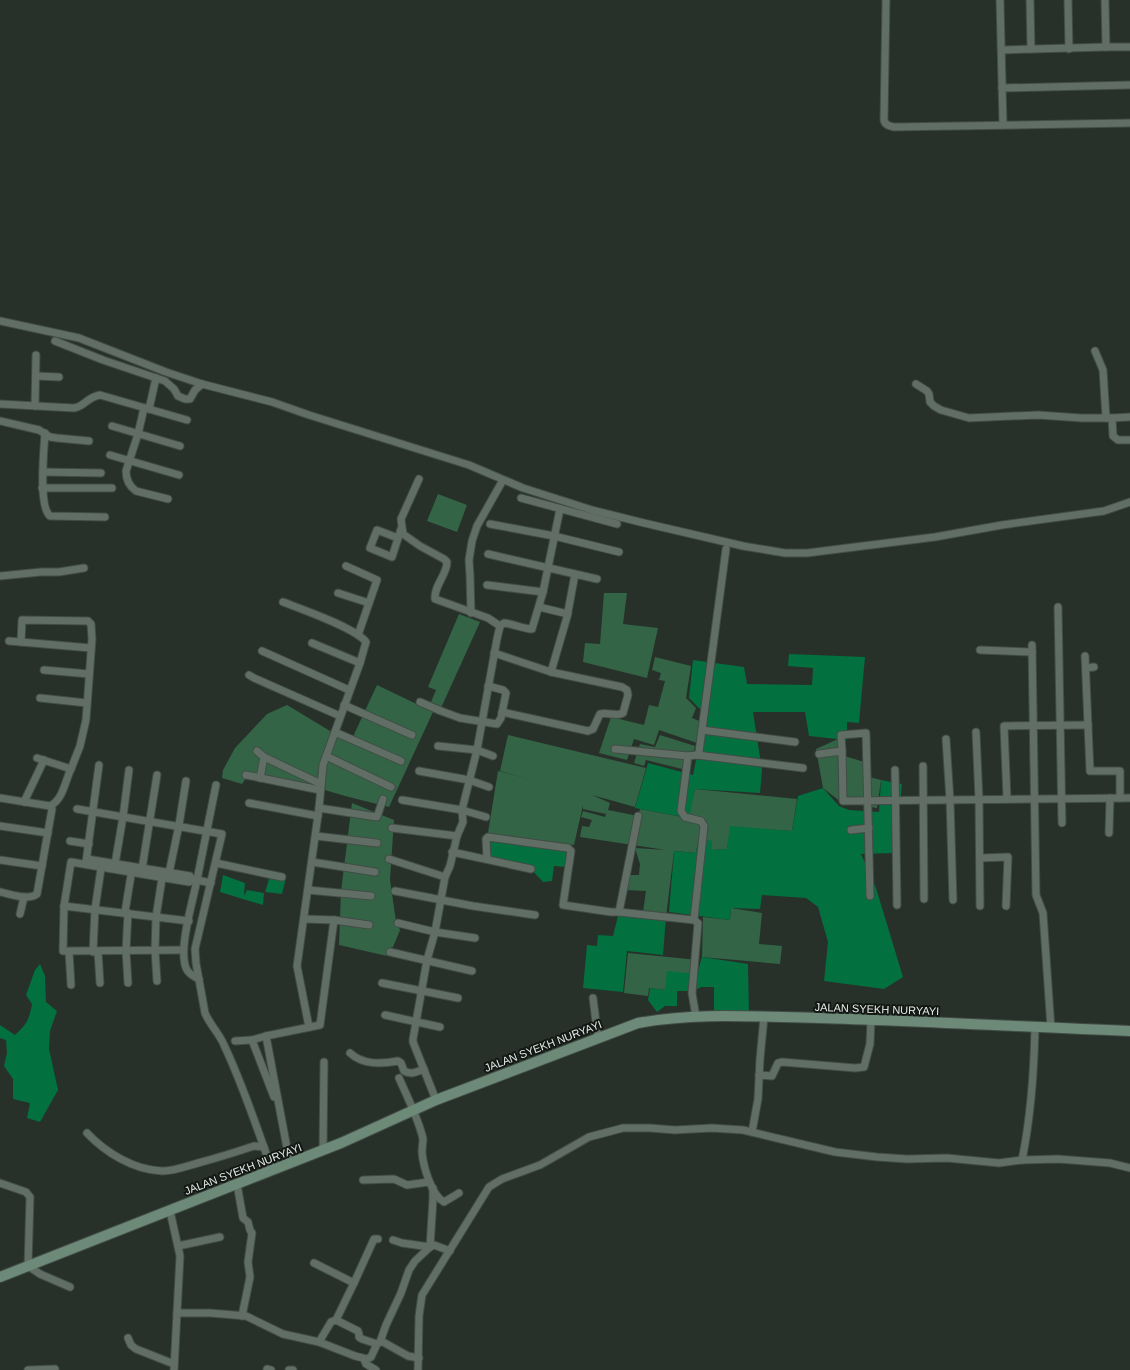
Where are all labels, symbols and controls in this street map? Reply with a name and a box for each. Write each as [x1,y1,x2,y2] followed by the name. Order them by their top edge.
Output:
[814,1001,940,1017] street label: JALAN SYEKH NURYAYI
[483,1018,603,1074] street label: JALAN SYEKH NURYAYI
[183,1141,303,1197] street label: JALAN SYEKH NURYAYI

